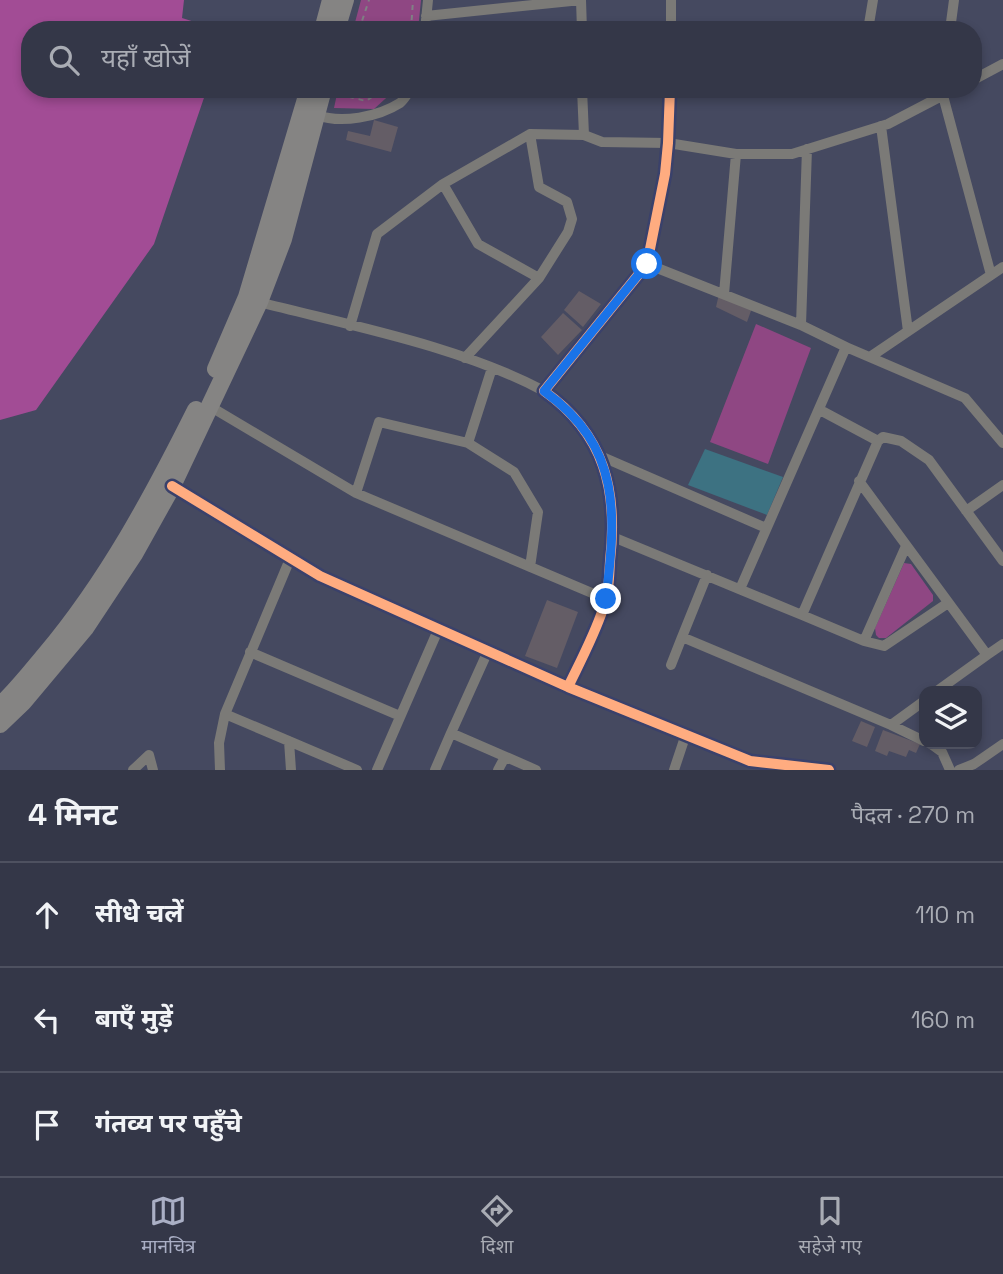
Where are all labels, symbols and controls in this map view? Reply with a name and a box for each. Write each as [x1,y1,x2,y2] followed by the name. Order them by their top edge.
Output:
[21,21,982,98] search box
[45,41,83,79] icon: search
[101,41,191,75] text: यहाँ खोजें
[631,248,662,279] route start
[590,583,621,614] route end
[919,686,982,749] map controls
[919,686,982,749] button: layers
[28,795,118,834] text: 4 मिनट
[851,800,975,830] text: पैदल · 270 m
[28,896,66,934] icon: ahead
[95,896,184,930] text: सीधे चलें
[915,900,975,930] text: 110 m
[28,1001,66,1039] icon: left
[95,1001,173,1035] text: बाएँ मुड़ें
[911,1005,975,1035] text: 160 m
[28,1106,66,1144] icon: arrive
[95,1106,242,1140] text: गंतव्य पर पहुँचे
[141,1192,196,1261] tab: मानचित्र
[478,1192,516,1261] tab: दिशा
[799,1192,862,1261] tab: सहेजे गए

